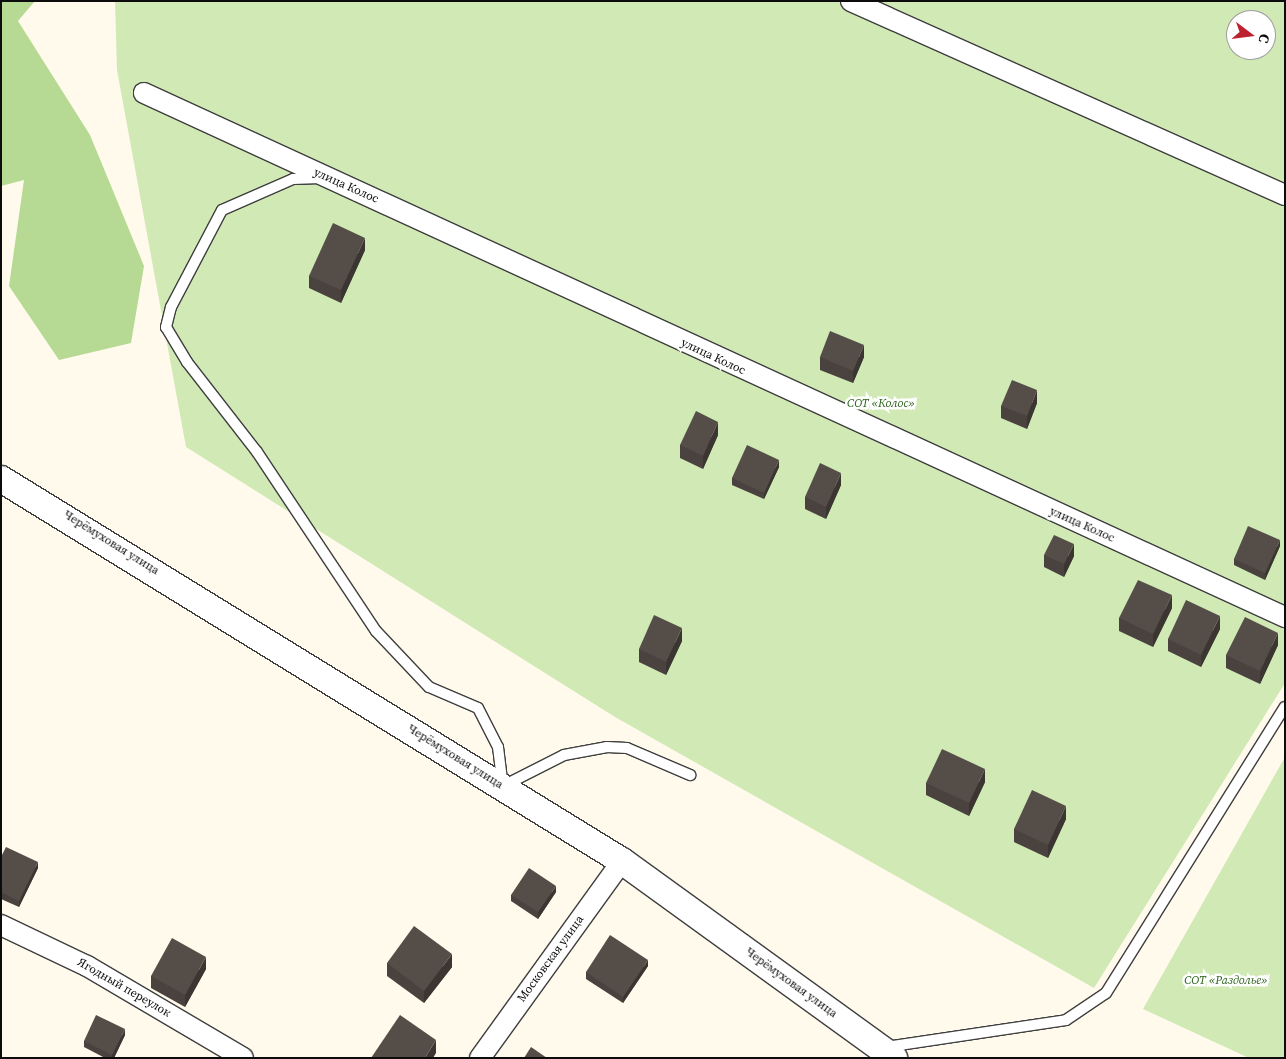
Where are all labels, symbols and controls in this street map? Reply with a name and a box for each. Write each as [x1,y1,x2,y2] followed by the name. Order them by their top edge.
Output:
[1226,10,1276,60] north arrow
[1254,32,1275,45] text: С
[311,165,381,207] street label: улица Колос
[678,336,748,378] street label: улица Колос
[847,397,915,411] park label: СОТ «Колос»
[1047,504,1117,546] street label: улица Колос
[61,508,161,578] street label: Черёмуховая улица
[405,722,505,792] street label: Черёмуховая улица
[515,913,587,1005] street label: Московская улица
[742,945,840,1021] street label: Черёмуховая улица
[75,955,173,1021] street label: Ягодный переулок
[1184,974,1268,988] park label: СОТ «Раздолье»

